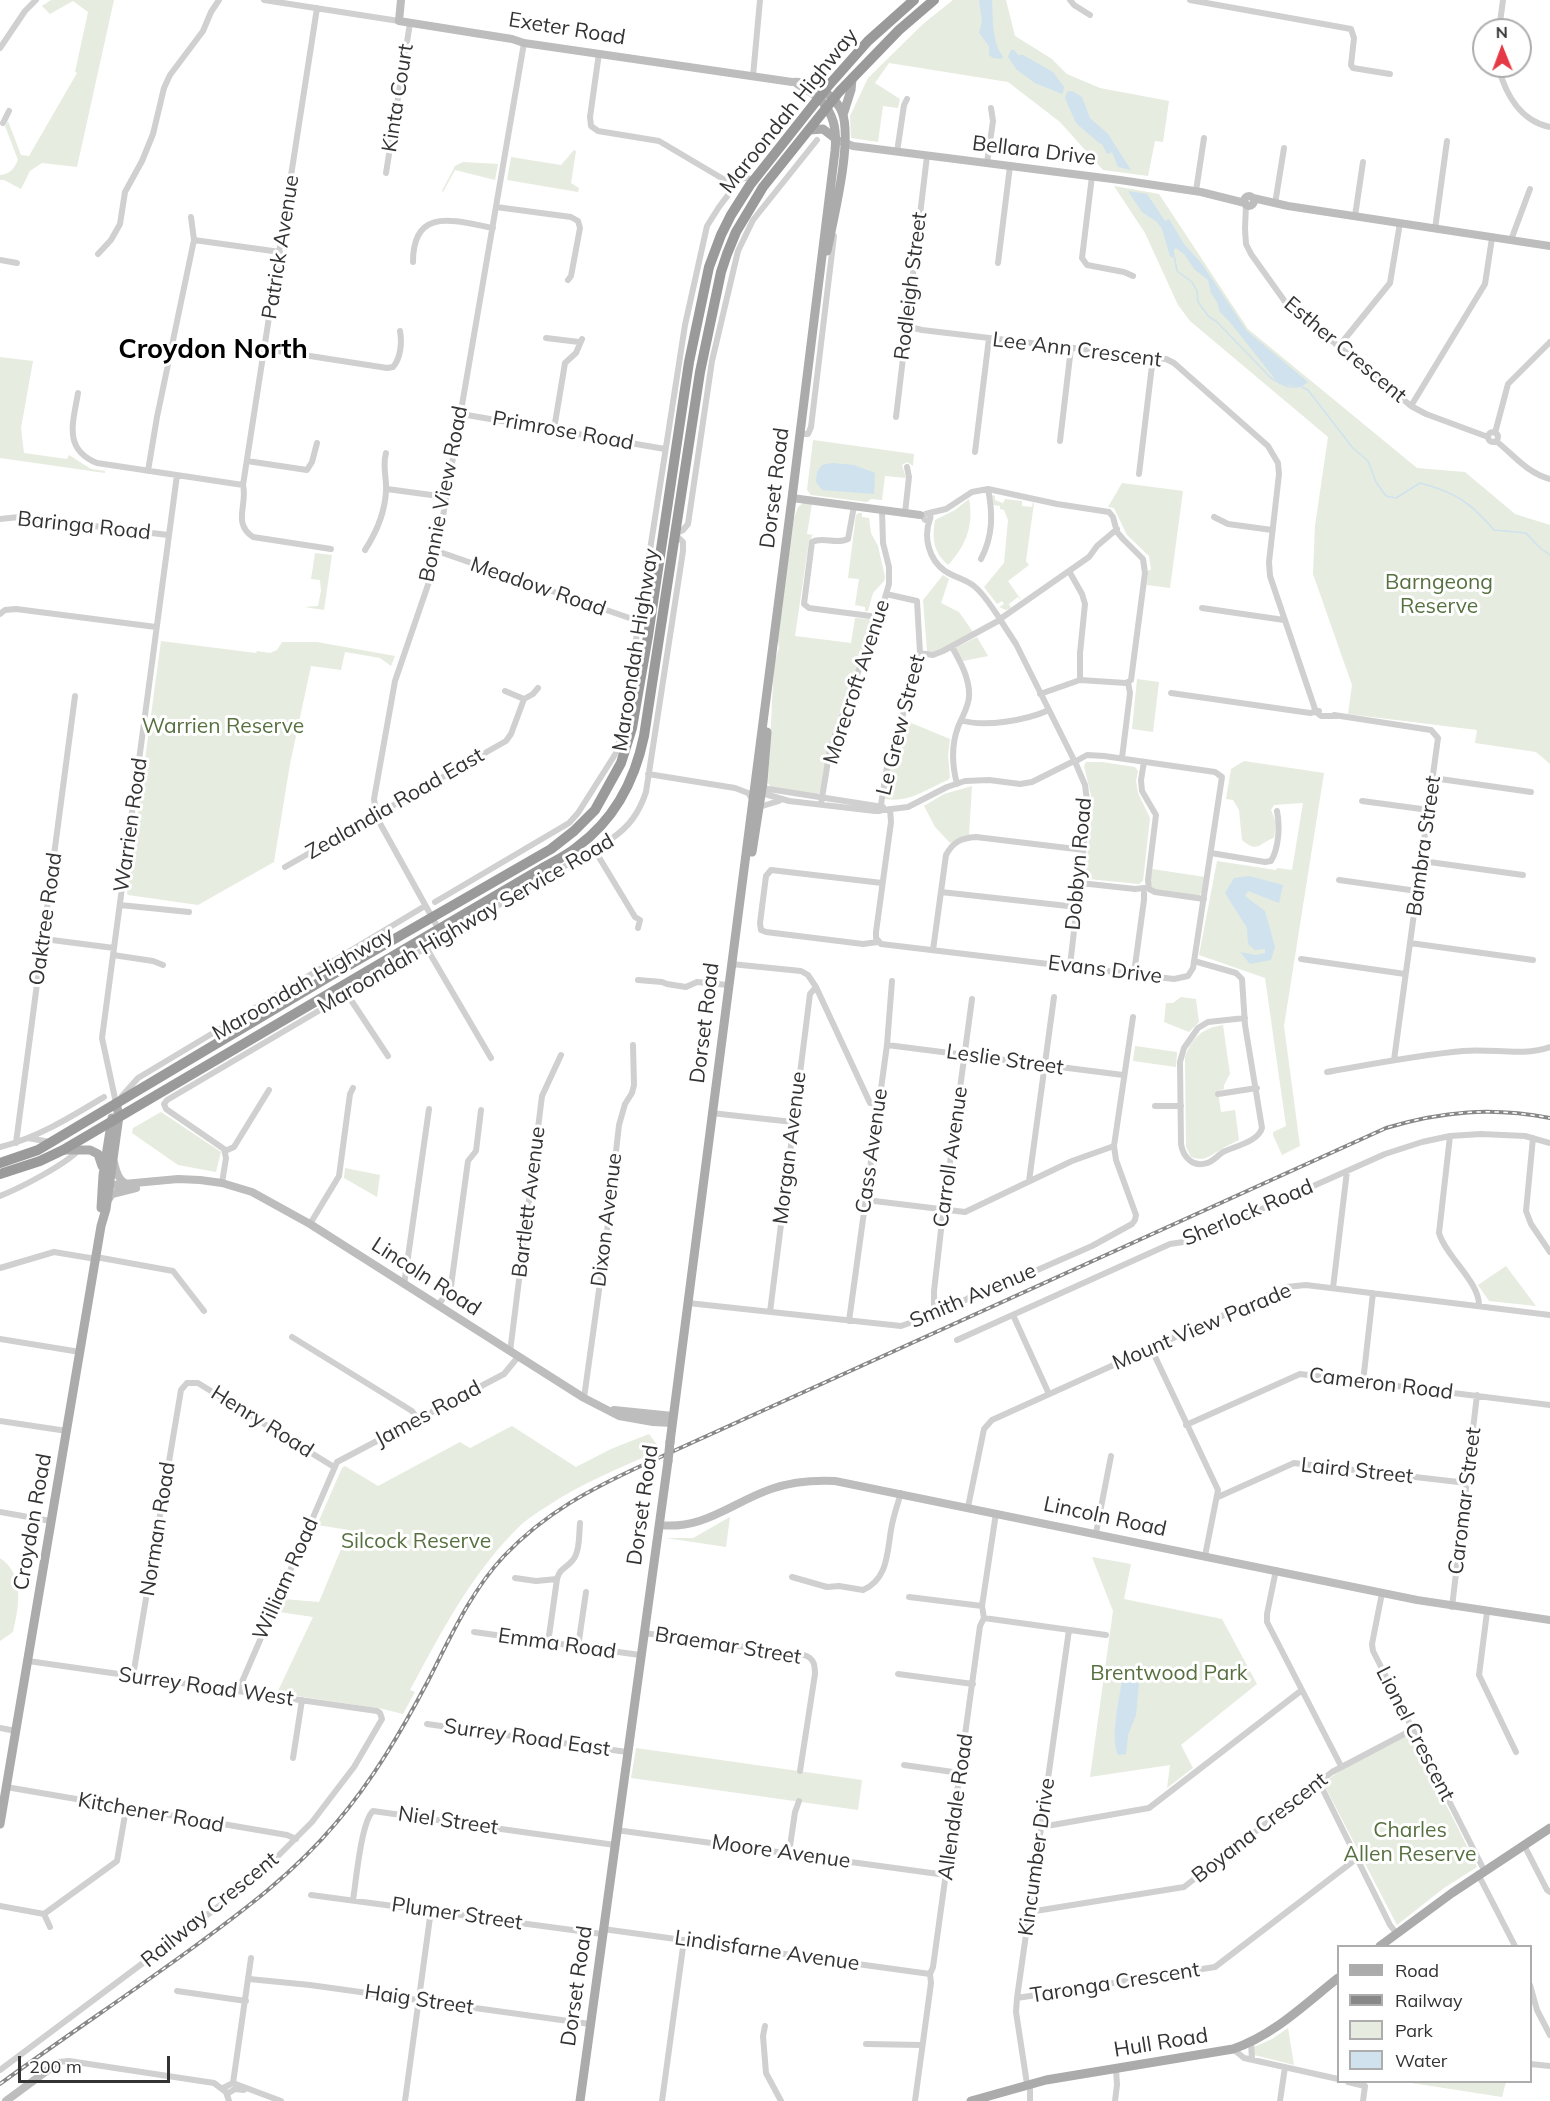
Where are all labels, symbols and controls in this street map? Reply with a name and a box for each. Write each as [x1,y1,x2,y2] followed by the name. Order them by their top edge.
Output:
[507,7,627,51] street label: Exeter Road
[1472,18,1532,78] north arrow
[1496,22,1508,42] text: N
[715,23,863,199] street label: Maroondah Highway
[377,42,419,154] street label: Kinta Court
[971,131,1097,171] street label: Bellara Drive
[257,173,305,321] street label: Patrick Avenue
[889,211,933,361] street label: Rodleigh Street
[1279,292,1411,408] street label: Esther Crescent
[991,327,1163,373] street label: Lee Ann Crescent
[118,334,308,366] district label: Croydon North
[415,404,473,584] street label: Bonnie View Road
[490,406,636,456] street label: Primrose Road
[755,426,795,550] street label: Dorset Road
[16,506,152,546] street label: Baringa Road
[608,547,664,753] street label: Maroondah Highway
[467,552,609,622] street label: Meadow Road
[1385,570,1493,620] park label: Barngeong Reserve
[819,597,895,767] street label: Morecroft Avenue
[871,652,931,798] street label: Le Grew Street
[142,714,304,740] park label: Warrien Reserve
[302,743,488,865] street label: Zealandia Road East
[109,756,153,894] street label: Warrien Road
[1402,774,1446,918] street label: Bambra Street
[1061,797,1097,931] street label: Dobbyn Road
[313,829,619,1019] street label: Maroondah Highway Service Road
[24,851,68,987] street label: Oaktree Road
[208,922,398,1046] street label: Maroondah Highway
[1047,951,1163,989] street label: Evans Drive
[685,961,725,1085] street label: Dorset Road
[945,1039,1065,1081] street label: Leslie Street
[768,1070,812,1226] street label: Morgan Avenue
[929,1085,973,1229] street label: Carroll Avenue
[851,1087,893,1215] street label: Cass Avenue
[507,1125,551,1279] street label: Bartlett Avenue
[586,1152,628,1288] street label: Dixon Avenue
[1179,1174,1317,1252] street label: Sherlock Road
[367,1232,485,1322] street label: Lincoln Road
[906,1258,1040,1334] street label: Smith Avenue
[1109,1278,1295,1376] street label: Mount View Parade
[1307,1363,1455,1405] street label: Cameron Road
[371,1375,485,1453] street label: James Road
[206,1381,318,1463] street label: Henry Road
[1443,1426,1487,1576] street label: Caromar Street
[622,1443,664,1567] street label: Dorset Road
[9,1452,57,1592] street label: Croydon Road
[1300,1453,1414,1489] street label: Laird Street
[135,1460,181,1598] street label: Norman Road
[1041,1492,1169,1542] street label: Lincoln Road
[248,1514,324,1644] street label: William Road
[341,1529,491,1555] park label: Silcock Reserve
[653,1622,803,1670] street label: Braemar Street
[496,1623,618,1665] street label: Emma Road
[1090,1661,1248,1687] park label: Brentwood Park
[117,1662,295,1712] street label: Surrey Road West
[1370,1663,1460,1805] street label: Lionel Crescent
[442,1714,612,1762] street label: Surrey Road East
[933,1732,979,1882] street label: Allendale Road
[1187,1767,1333,1889] street label: Boyana Crescent
[1013,1776,1061,1938] street label: Kincumber Drive
[76,1788,226,1838] street label: Kitchener Road
[396,1802,500,1840] street label: Niel Street
[1344,1818,1476,1868] park label: Charles Allen Reserve
[710,1830,852,1874] street label: Moore Avenue
[136,1847,284,1973] street label: Railway Crescent
[390,1892,524,1936] street label: Plumer Street
[556,1924,598,2048] street label: Dorset Road
[673,1926,861,1976] street label: Lindisfarne Avenue
[1337,1945,1532,2083] legend
[1028,1957,1202,2009] street label: Taronga Crescent
[1395,1959,1439,1982] text: Road
[363,1980,475,2020] street label: Haig Street
[1395,1989,1463,2012] text: Railway
[1395,2019,1433,2042] text: Park
[1112,2023,1210,2063] street label: Hull Road
[21,2044,172,2082] scale bar
[1395,2049,1447,2072] text: Water
[29,2055,82,2078] text: 200 m

